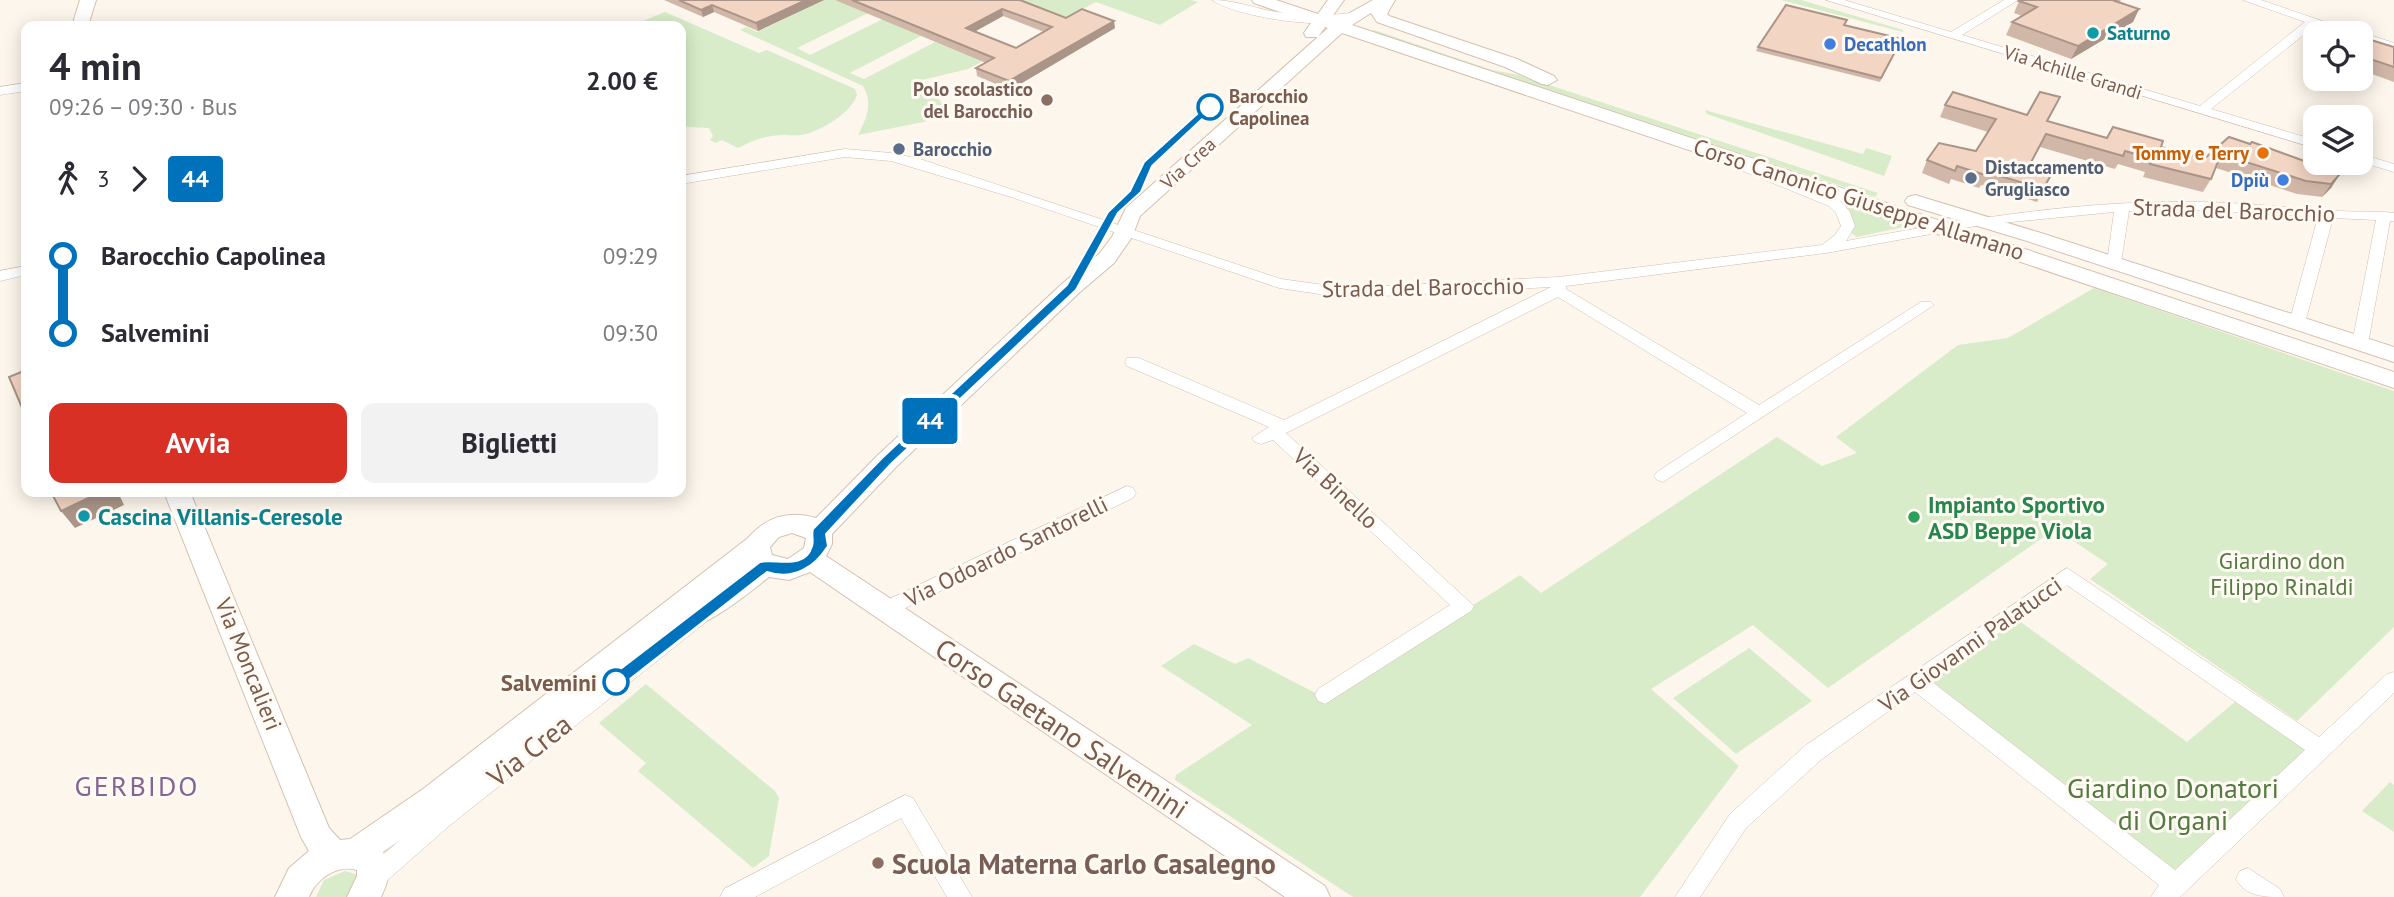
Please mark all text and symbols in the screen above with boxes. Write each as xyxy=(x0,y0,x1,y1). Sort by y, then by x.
place label: Saturno xyxy=(2107,21,2171,45)
map controls xyxy=(2303,21,2373,175)
button: locate xyxy=(2303,21,2373,91)
marker: Saturno xyxy=(2085,25,2101,41)
place label: Decathlon xyxy=(1844,32,1927,56)
marker: Decathlon xyxy=(1822,36,1838,52)
street label: Via Achille Grandi xyxy=(2000,39,2145,104)
text: 4 min xyxy=(49,41,142,90)
text: 2.00 € xyxy=(586,64,658,97)
place label: Polo scolastico del Barocchio xyxy=(913,77,1033,123)
place label: Barocchio Capolinea xyxy=(1229,84,1309,130)
text: 09:26 – 09:30 · Bus xyxy=(49,92,237,121)
marker: Polo scolastico del Barocchio xyxy=(1039,92,1055,108)
marker: Barocchio Capolinea xyxy=(1197,94,1223,120)
button: layers xyxy=(2303,105,2373,175)
street label: Via Crea xyxy=(1155,132,1221,195)
street label: Corso Canonico Giuseppe Allamano xyxy=(1690,132,2028,266)
place label: Barocchio xyxy=(913,137,992,161)
marker: Barocchio xyxy=(891,141,907,157)
place label: Tommy e Terry xyxy=(2132,141,2250,165)
marker: Tommy e Terry xyxy=(2255,145,2271,161)
place label: Distaccamento Grugliasco xyxy=(1985,155,2104,201)
icon: walk xyxy=(49,160,87,198)
icon: forward xyxy=(120,160,158,198)
text: 44 xyxy=(182,163,209,194)
text: 3 xyxy=(97,164,110,193)
place label: Dpiù xyxy=(2231,168,2269,192)
marker: Distaccamento Grugliasco xyxy=(1963,170,1979,186)
marker: Dpiù xyxy=(2275,172,2291,188)
street label: Strada del Barocchio xyxy=(2132,192,2336,228)
text: Barocchio Capolinea xyxy=(101,239,326,272)
text: 09:29 xyxy=(603,241,658,270)
street label: Strada del Barocchio xyxy=(1322,271,1524,303)
text: Salvemini xyxy=(101,316,210,349)
text: 09:30 xyxy=(603,318,658,347)
line badge: 44 xyxy=(898,398,962,444)
button: Avvia xyxy=(49,403,347,483)
button: Biglietti xyxy=(361,403,658,483)
text: 44 xyxy=(916,405,944,436)
street label: Via Binello xyxy=(1286,440,1385,535)
street label: Via Odoardo Santorelli xyxy=(899,489,1112,613)
place label: Impianto Sportivo ASD Beppe Viola xyxy=(1928,490,2105,545)
place label: Cascina Villanis-Ceresole xyxy=(98,502,343,531)
marker: Cascina Villanis-Ceresole xyxy=(76,508,92,524)
marker: Impianto Sportivo ASD Beppe Viola xyxy=(1906,509,1922,525)
park label: Giardino don Filippo Rinaldi xyxy=(2210,546,2354,601)
street label: Via Giovanni Palatucci xyxy=(1872,570,2067,719)
street label: Via Moncalieri xyxy=(209,593,289,734)
street label: Corso Gaetano Salvemini xyxy=(928,629,1196,827)
place label: Salvemini xyxy=(501,668,597,697)
marker: Salvemini xyxy=(603,669,629,695)
street label: Via Crea xyxy=(478,705,579,795)
district label: GERBIDO xyxy=(75,767,199,804)
park label: Giardino Donatori di Organi xyxy=(2067,769,2279,838)
place label: Scuola Materna Carlo Casalegno xyxy=(892,845,1276,882)
marker: Scuola Materna Carlo Casalegno xyxy=(870,855,886,871)

